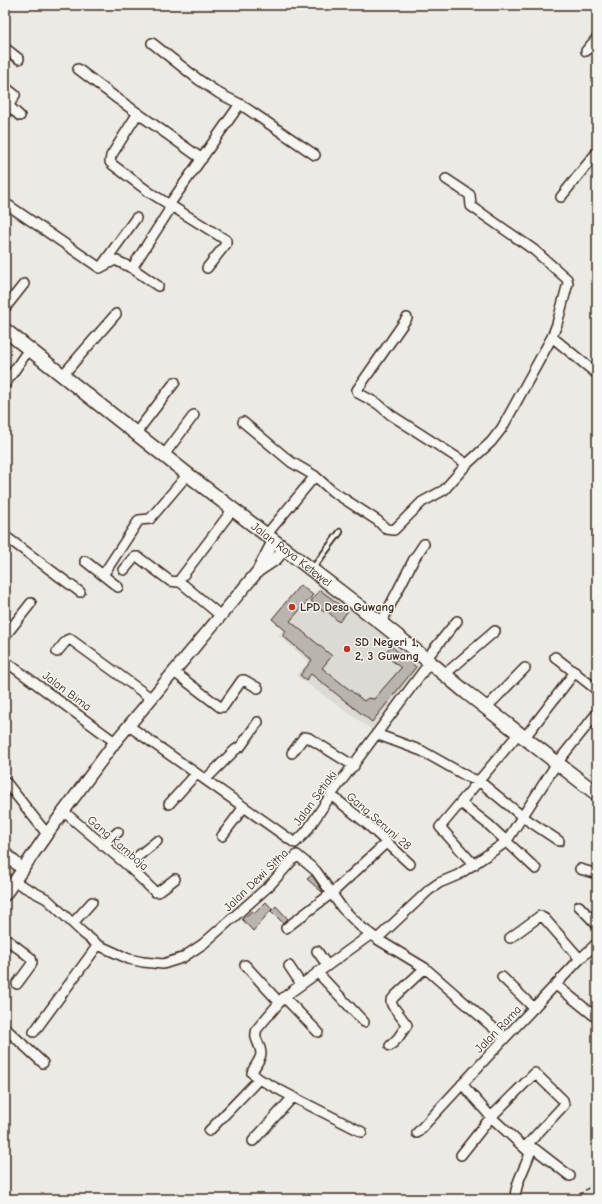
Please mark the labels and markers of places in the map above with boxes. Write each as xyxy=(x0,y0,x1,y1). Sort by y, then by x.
place label: LPD Desa Guwang xyxy=(300,600,395,614)
marker: LPD Desa Guwang xyxy=(287,602,297,612)
place label: SD Negeri 1, 2, 3 Guwang xyxy=(355,635,419,663)
marker: SD Negeri 1, 2, 3 Guwang xyxy=(342,644,352,654)

